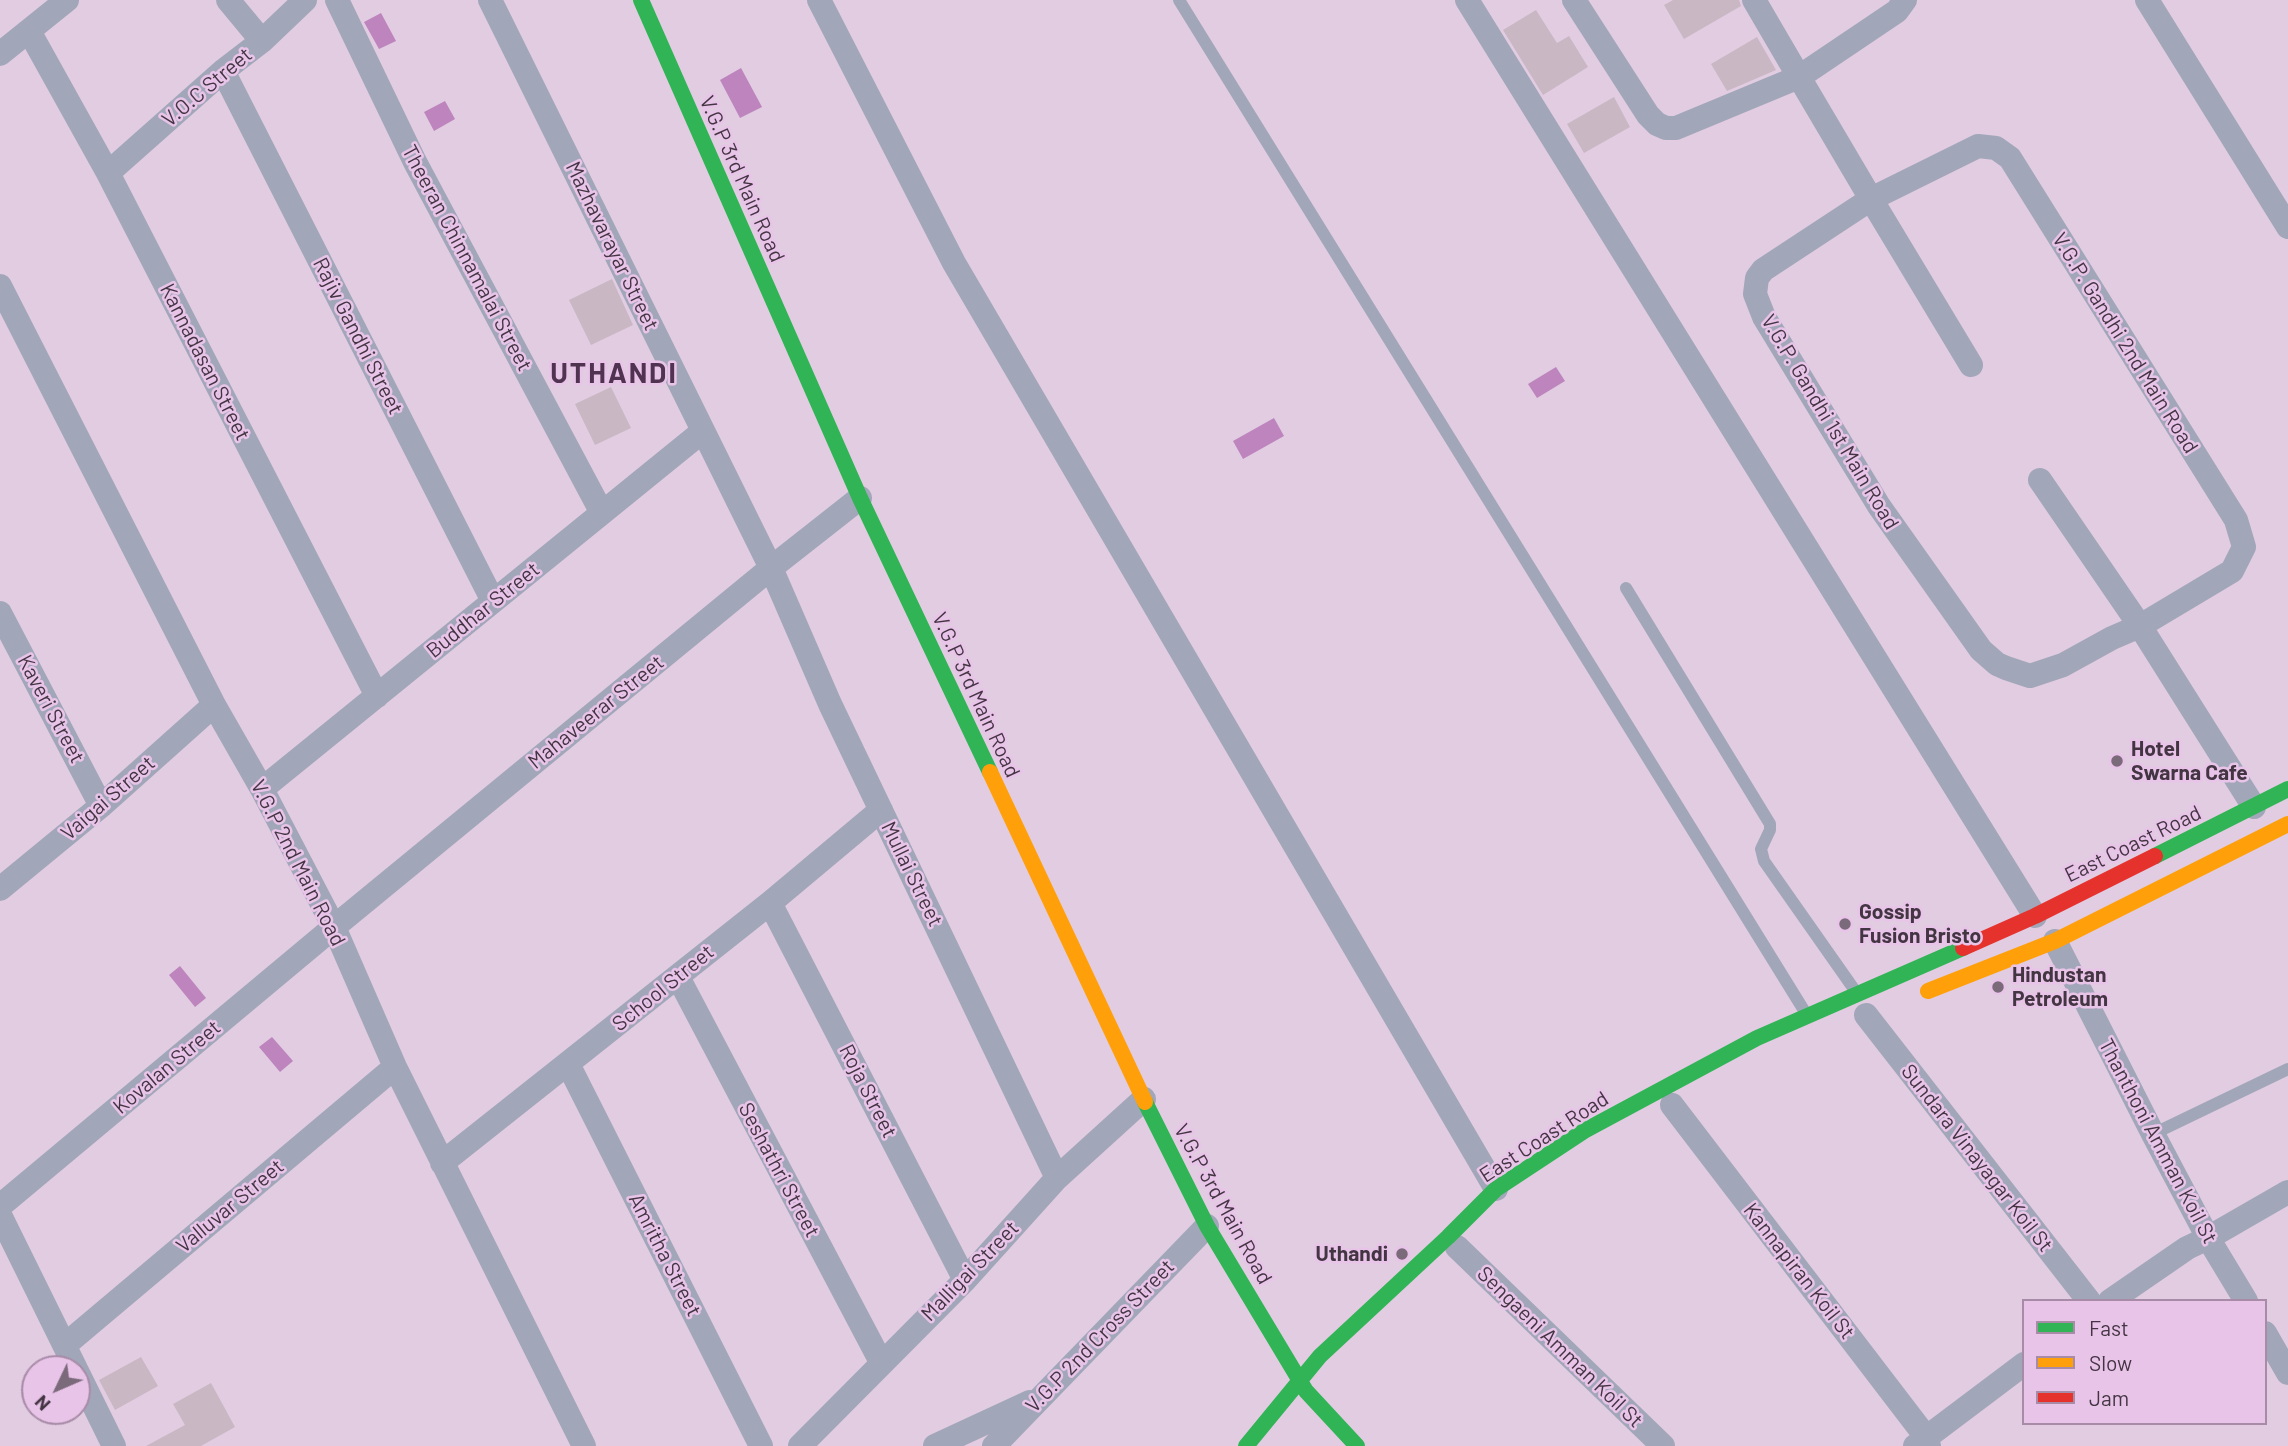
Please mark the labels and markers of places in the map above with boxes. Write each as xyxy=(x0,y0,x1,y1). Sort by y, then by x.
place label: Hotel Swarna Cafe xyxy=(2131,736,2248,786)
marker: Hotel Swarna Cafe xyxy=(2109,753,2125,769)
place label: Gossip Fusion Bristo xyxy=(1859,899,1981,949)
marker: Gossip Fusion Bristo xyxy=(1837,916,1853,932)
place label: Hindustan Petroleum xyxy=(2012,962,2108,1012)
marker: Hindustan Petroleum xyxy=(1990,979,2006,995)
place label: Uthandi xyxy=(1316,1241,1388,1267)
marker: Uthandi xyxy=(1394,1246,1410,1262)

